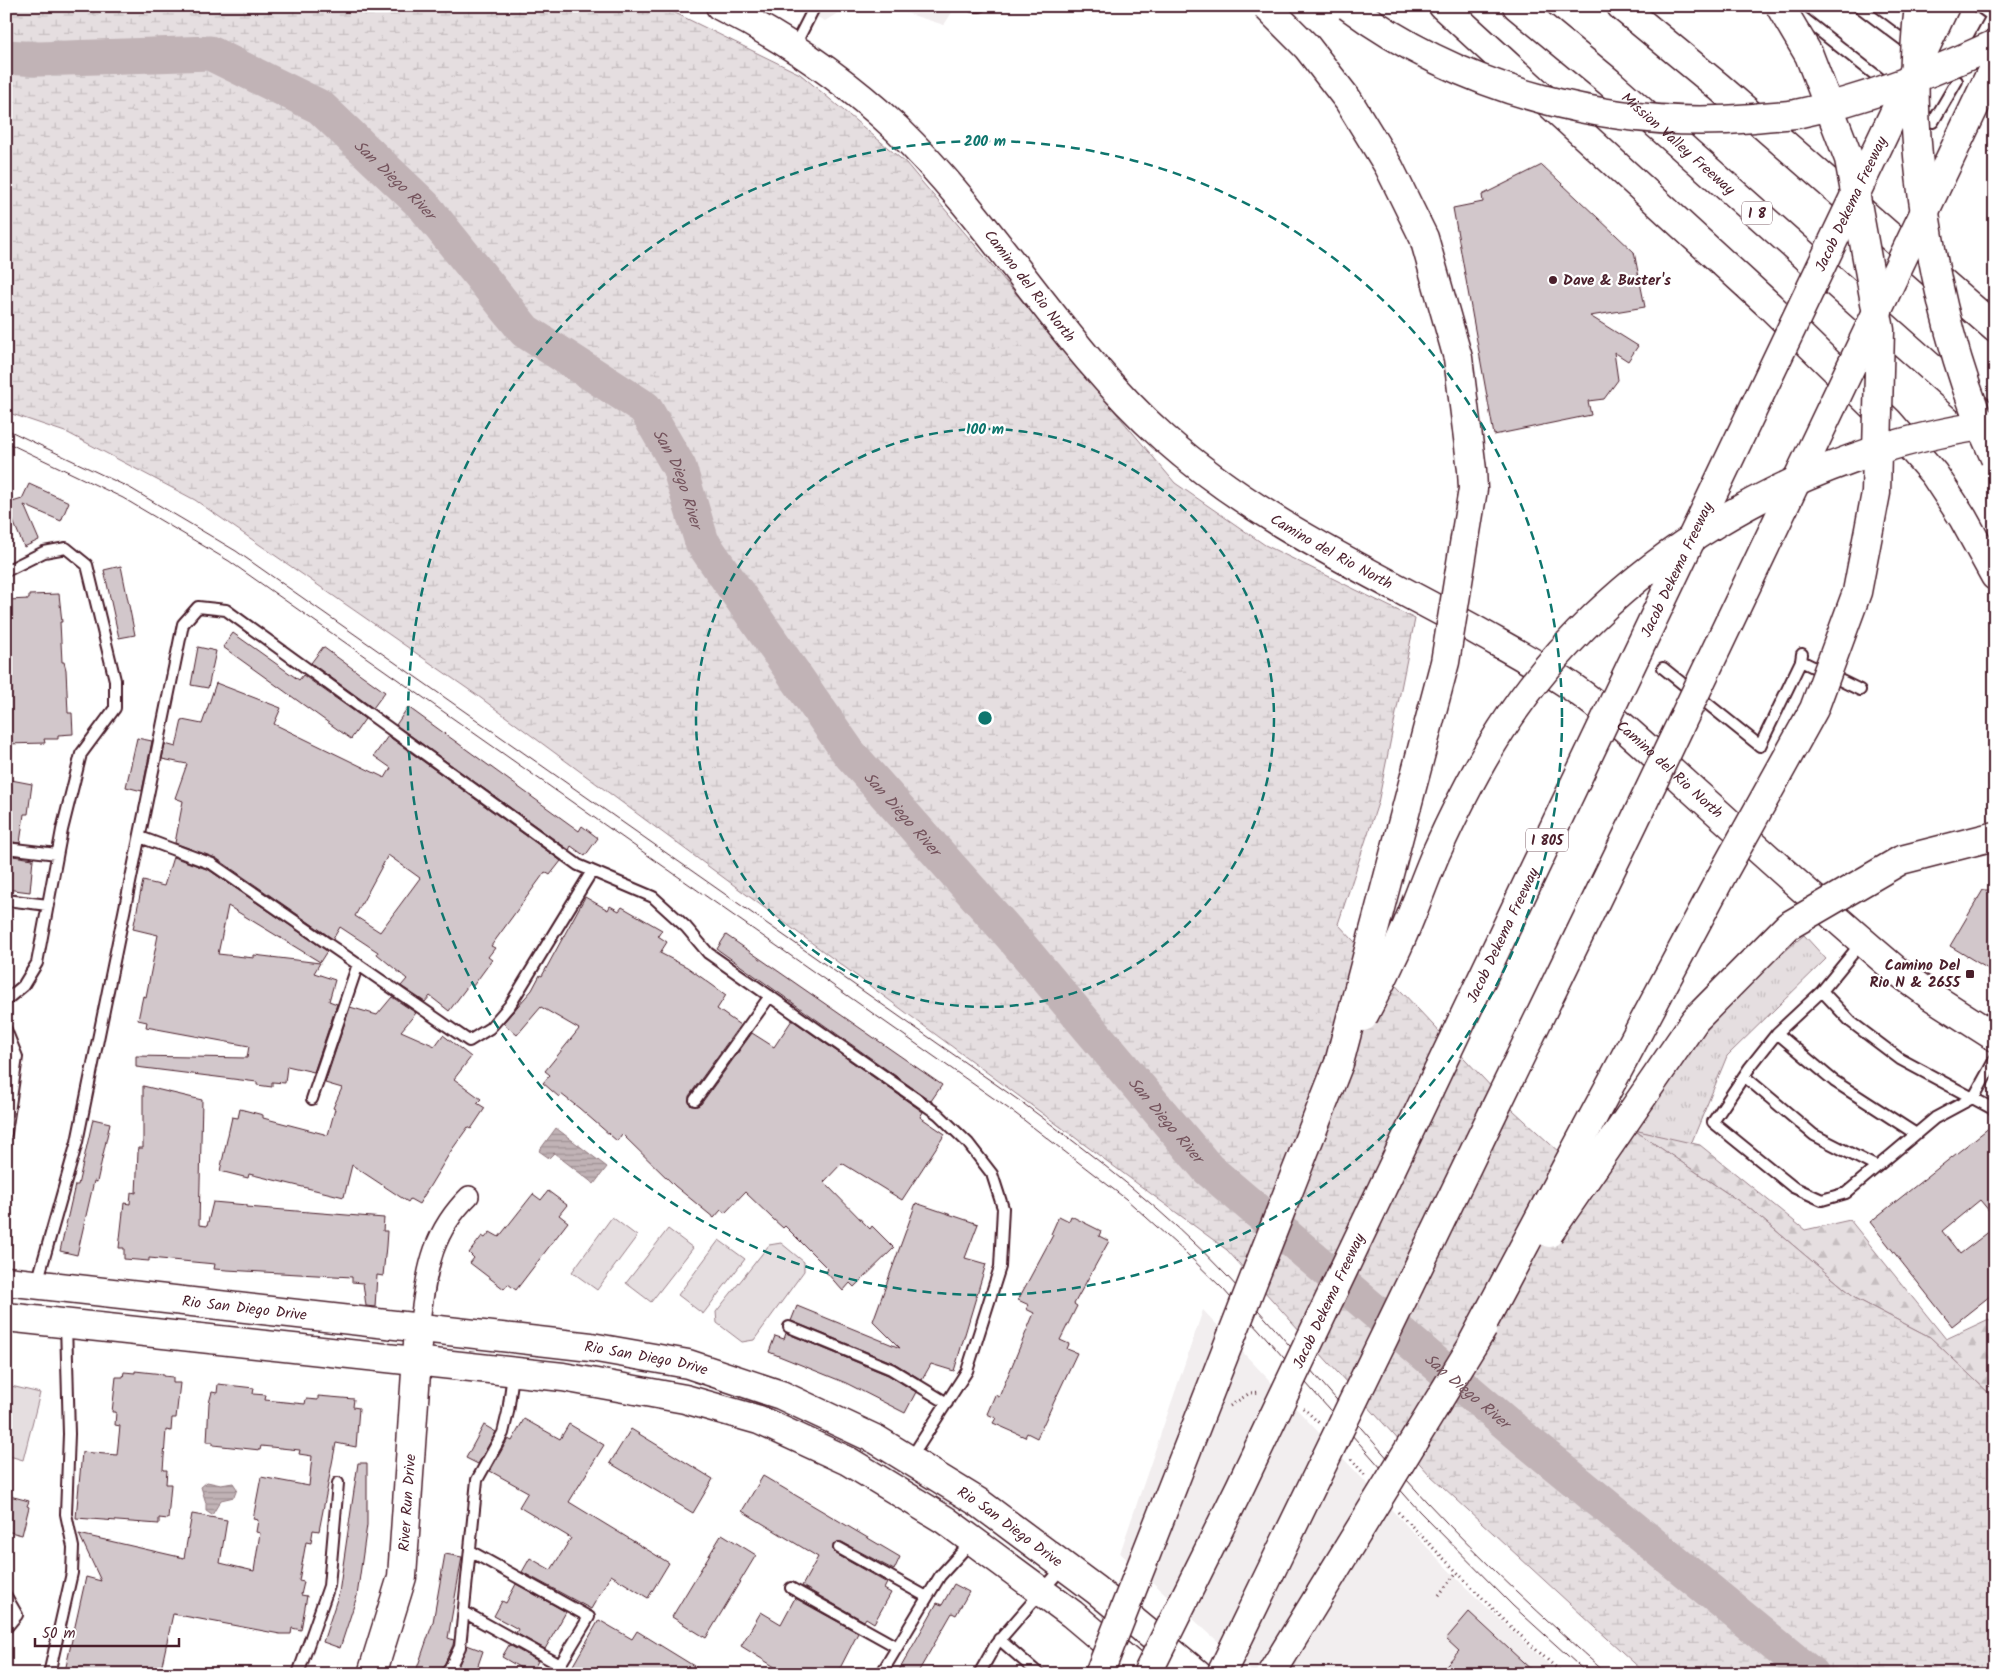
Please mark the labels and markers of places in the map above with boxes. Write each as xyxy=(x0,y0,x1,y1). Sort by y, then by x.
place label: Dave & Buster's xyxy=(1563,269,1671,293)
marker: Dave & Buster's xyxy=(1547,274,1559,286)
centre of rings xyxy=(976,709,994,727)
place label: Camino Del Rio N & 2655 xyxy=(1870,954,1961,995)
marker: Camino Del Rio N & 2655 xyxy=(1964,968,1976,980)

